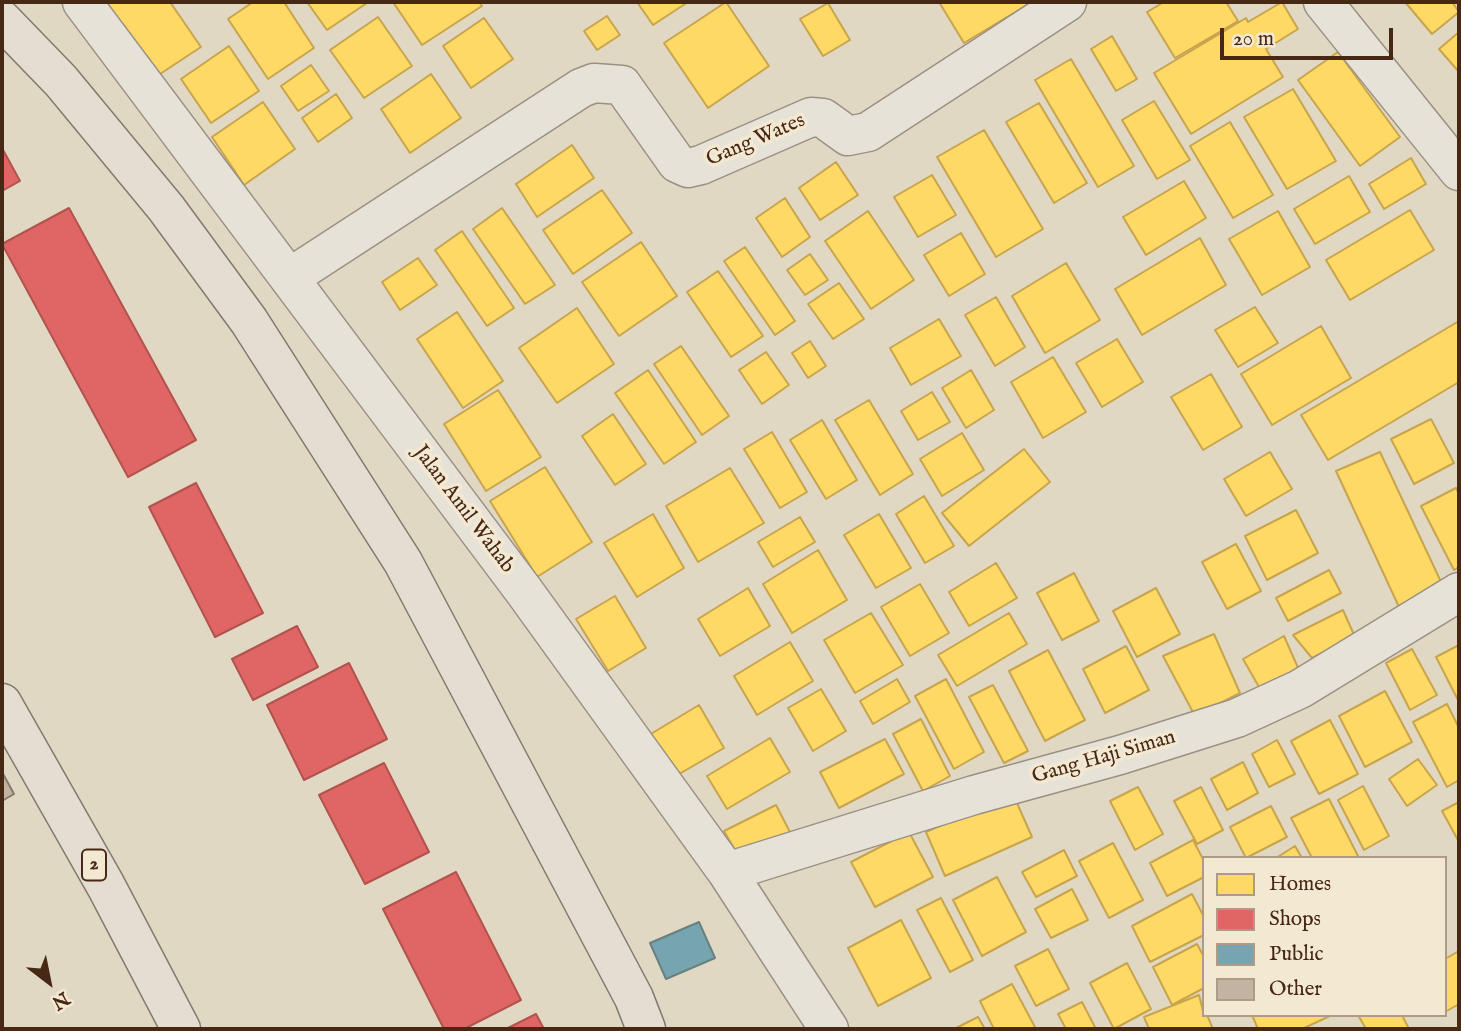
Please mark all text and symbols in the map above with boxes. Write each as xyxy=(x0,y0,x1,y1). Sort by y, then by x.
scale bar xyxy=(1223,14,1396,58)
text: 20 m xyxy=(1233,26,1274,53)
street label: Gang Wates xyxy=(703,109,809,173)
street label: Jalan Amil Wahab xyxy=(407,441,519,579)
street label: Gang Haji Siman xyxy=(1029,725,1179,791)
road number: 2 xyxy=(82,850,106,880)
legend xyxy=(1202,856,1447,1017)
text: Homes xyxy=(1269,871,1331,898)
text: Shops xyxy=(1269,906,1321,933)
text: Public xyxy=(1269,941,1323,968)
north arrow xyxy=(14,947,84,1017)
text: Other xyxy=(1269,976,1322,1003)
text: N xyxy=(47,985,73,1014)

